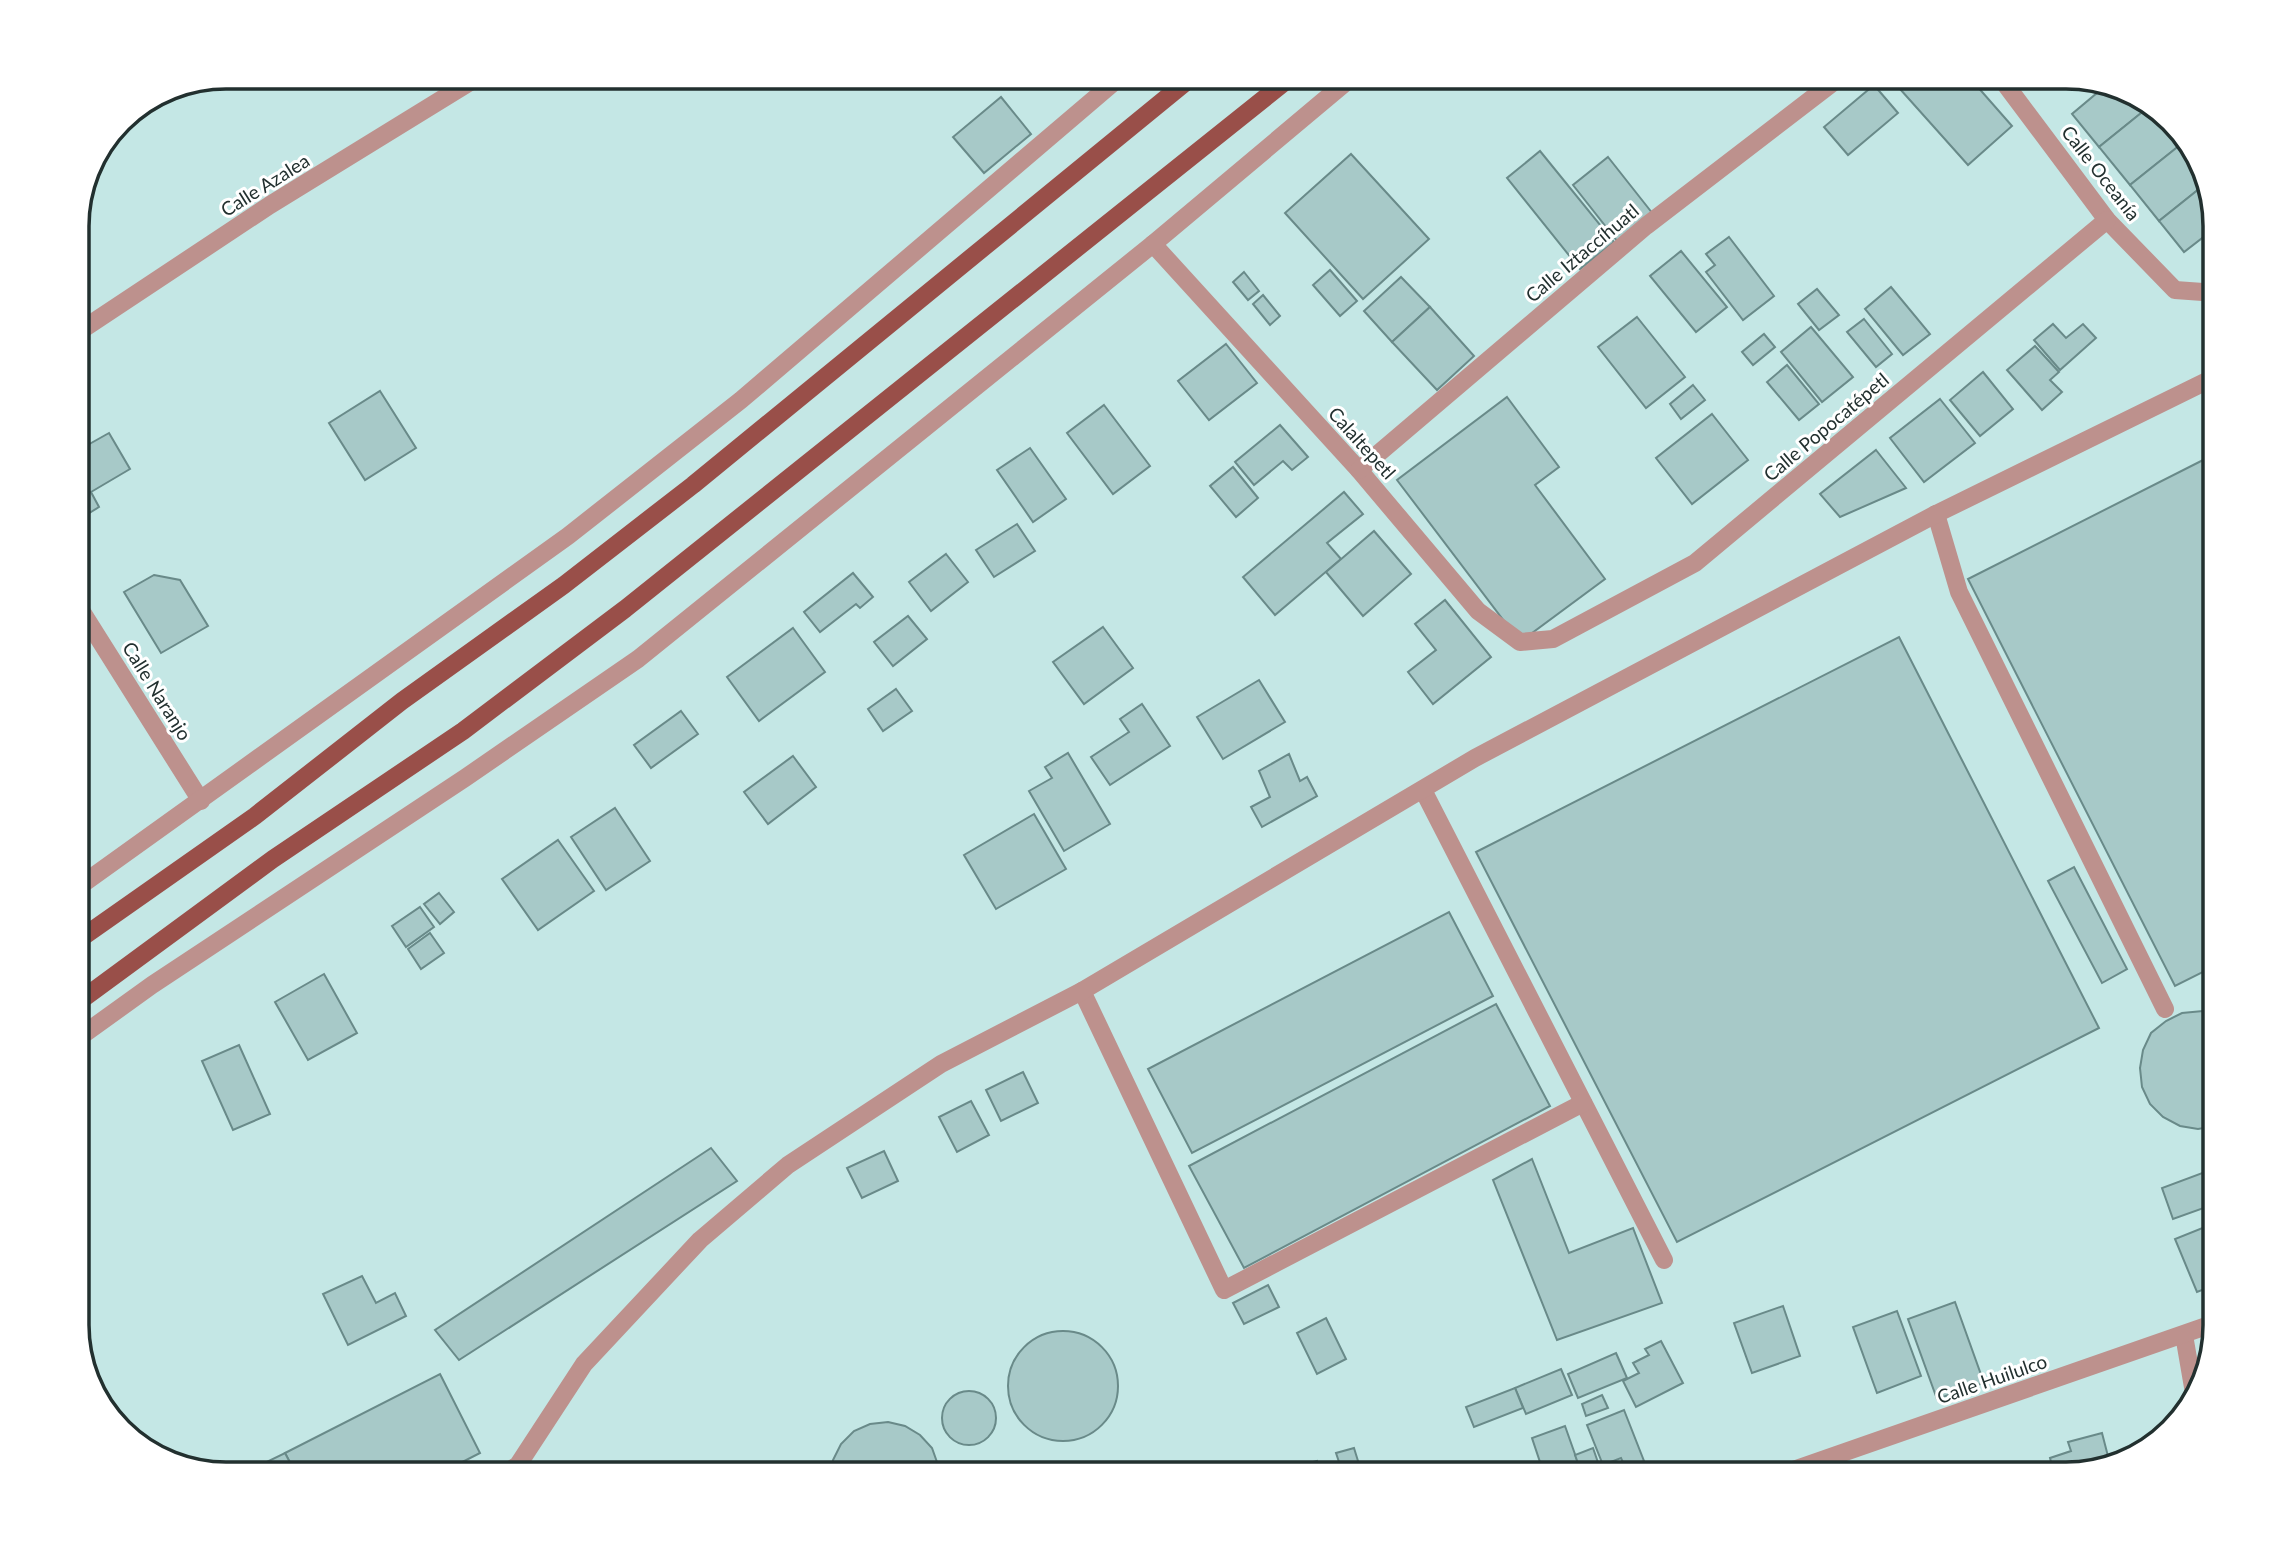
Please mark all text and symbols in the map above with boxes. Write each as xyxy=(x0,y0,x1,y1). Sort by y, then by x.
street label: Calle Oceanía xyxy=(2057,121,2146,225)
street label: Calle Azalea xyxy=(216,148,313,221)
street label: Calle Iztaccíhuatl xyxy=(1520,199,1643,307)
street label: Calle Popocatépetl xyxy=(1758,368,1893,486)
street label: Calaltepetl xyxy=(1324,402,1401,484)
street label: Calle Naranjo xyxy=(118,637,197,744)
street label: Calle Huilulco xyxy=(1934,1349,2050,1408)

